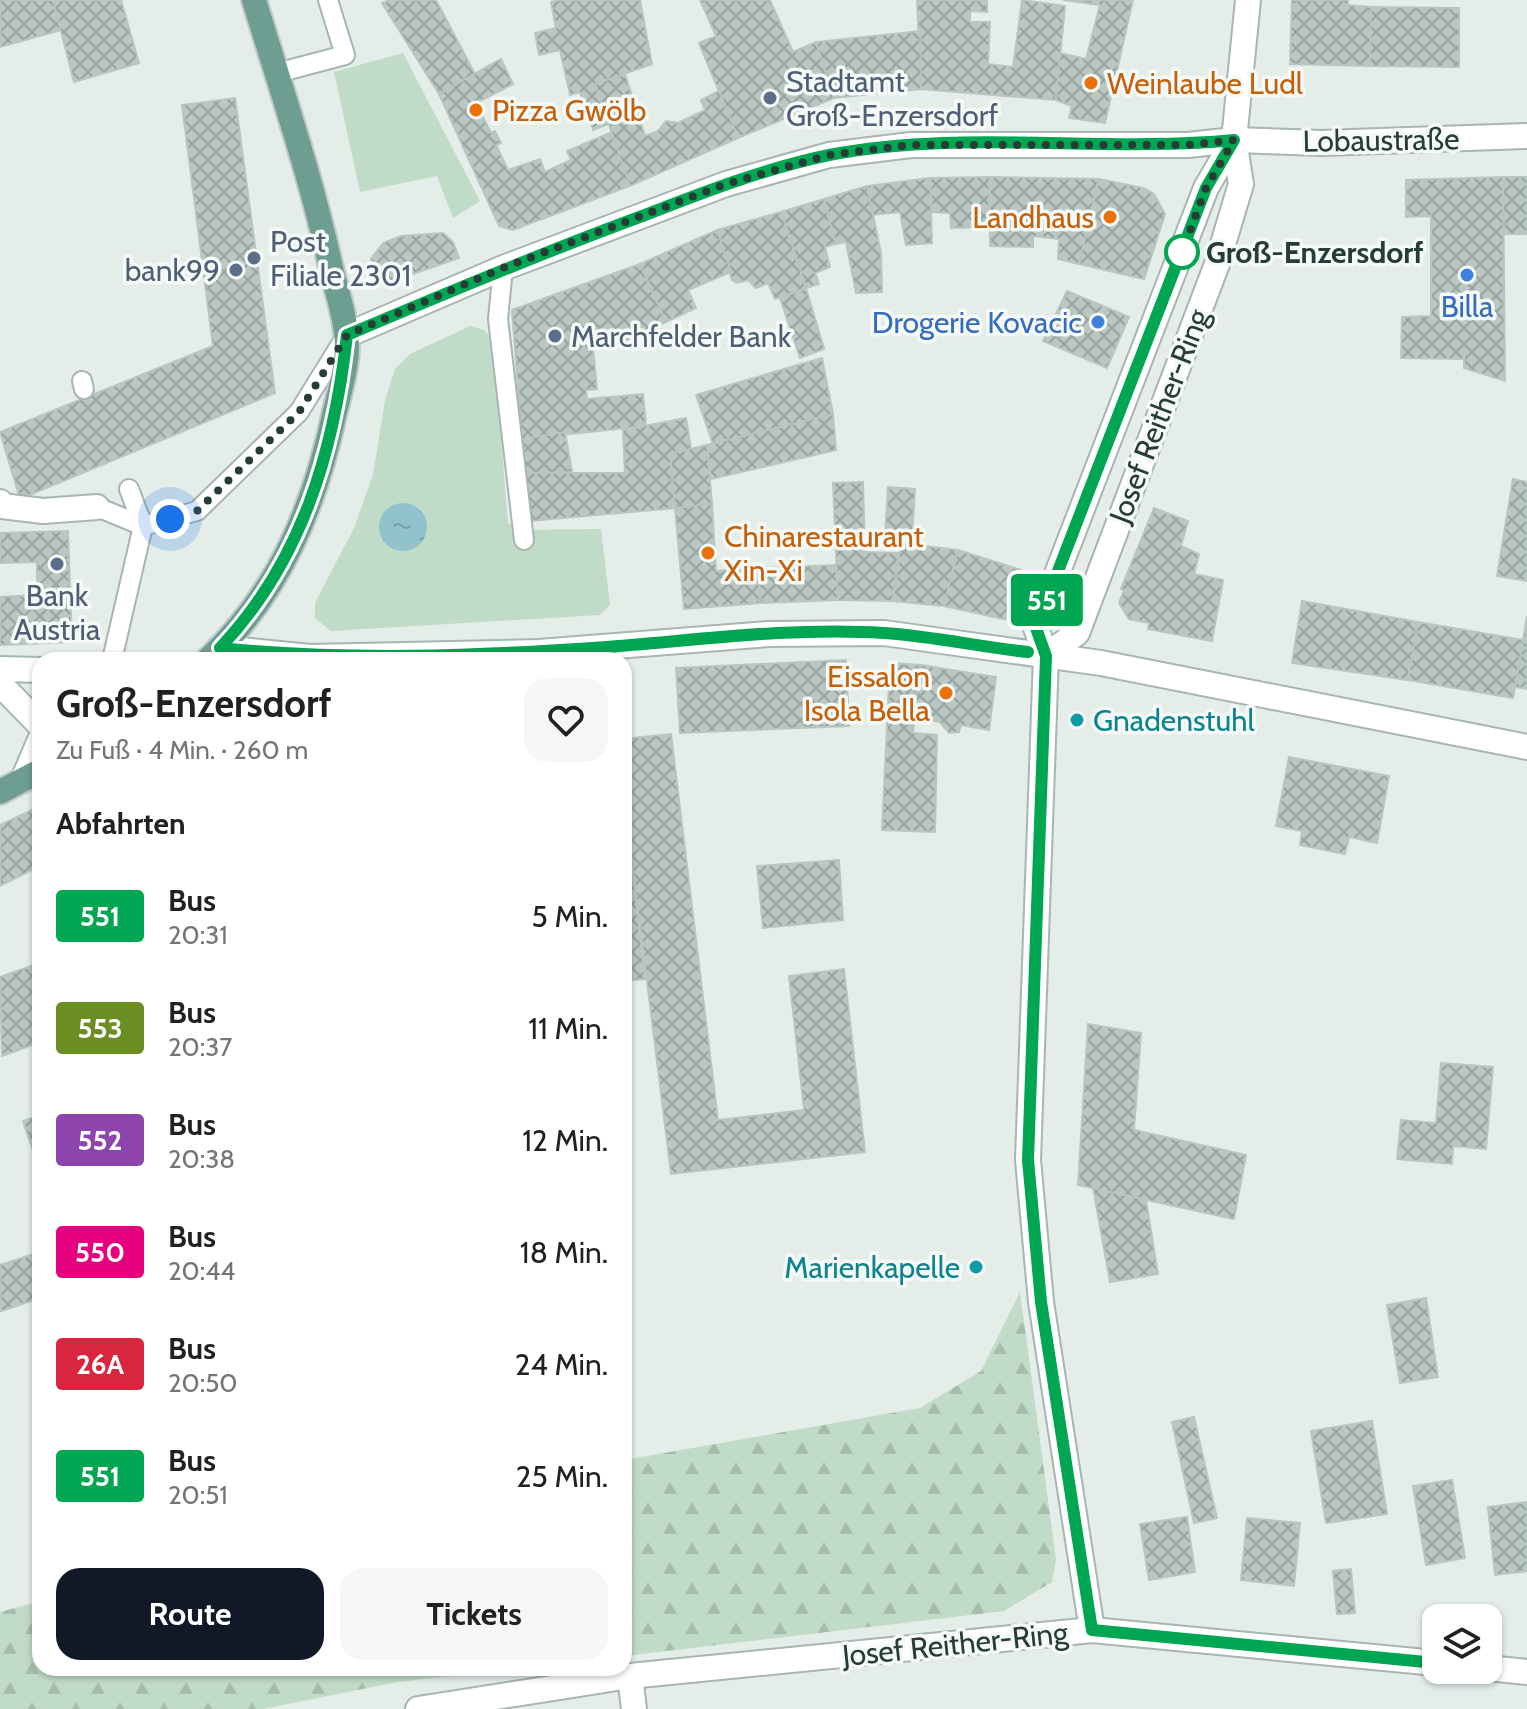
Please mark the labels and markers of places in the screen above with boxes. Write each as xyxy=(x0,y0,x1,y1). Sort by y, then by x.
place label: Stadtamt Groß-Enzersdorf xyxy=(786,63,998,134)
place label: Weinlaube Ludl xyxy=(1107,65,1303,102)
marker: Weinlaube Ludl xyxy=(1082,74,1100,92)
marker: Stadtamt Groß-Enzersdorf xyxy=(761,89,779,107)
place label: Pizza Gwölb xyxy=(492,92,646,129)
marker: Pizza Gwölb xyxy=(467,101,485,119)
place label: Landhaus xyxy=(972,199,1094,236)
marker: Landhaus xyxy=(1101,208,1119,226)
place label: Post Filiale 2301 xyxy=(270,223,411,294)
place label: Groß-Enzersdorf xyxy=(1206,234,1423,271)
marker: Groß-Enzersdorf xyxy=(1165,235,1199,269)
marker: Post Filiale 2301 xyxy=(245,249,263,267)
place label: bank99 xyxy=(125,252,220,289)
marker: bank99 xyxy=(227,261,245,279)
marker: Billa xyxy=(1458,266,1476,284)
place label: Billa xyxy=(1441,288,1494,325)
place label: Drogerie Kovacic xyxy=(872,304,1082,341)
marker: Drogerie Kovacic xyxy=(1089,313,1107,331)
place label: Marchfelder Bank xyxy=(571,318,792,355)
marker: Marchfelder Bank xyxy=(546,327,564,345)
place label: Chinarestaurant Xin-Xi xyxy=(724,518,924,589)
marker: Chinarestaurant Xin-Xi xyxy=(699,544,717,562)
marker: Bank Austria xyxy=(48,555,66,573)
place label: Bank Austria xyxy=(14,577,101,648)
place label: Eissalon Isola Bella xyxy=(804,658,931,729)
marker: Eissalon Isola Bella xyxy=(937,684,955,702)
place label: Gnadenstuhl xyxy=(1093,702,1255,739)
marker: Gnadenstuhl xyxy=(1068,711,1086,729)
place label: Marienkapelle xyxy=(784,1249,960,1286)
marker: Marienkapelle xyxy=(967,1258,985,1276)

